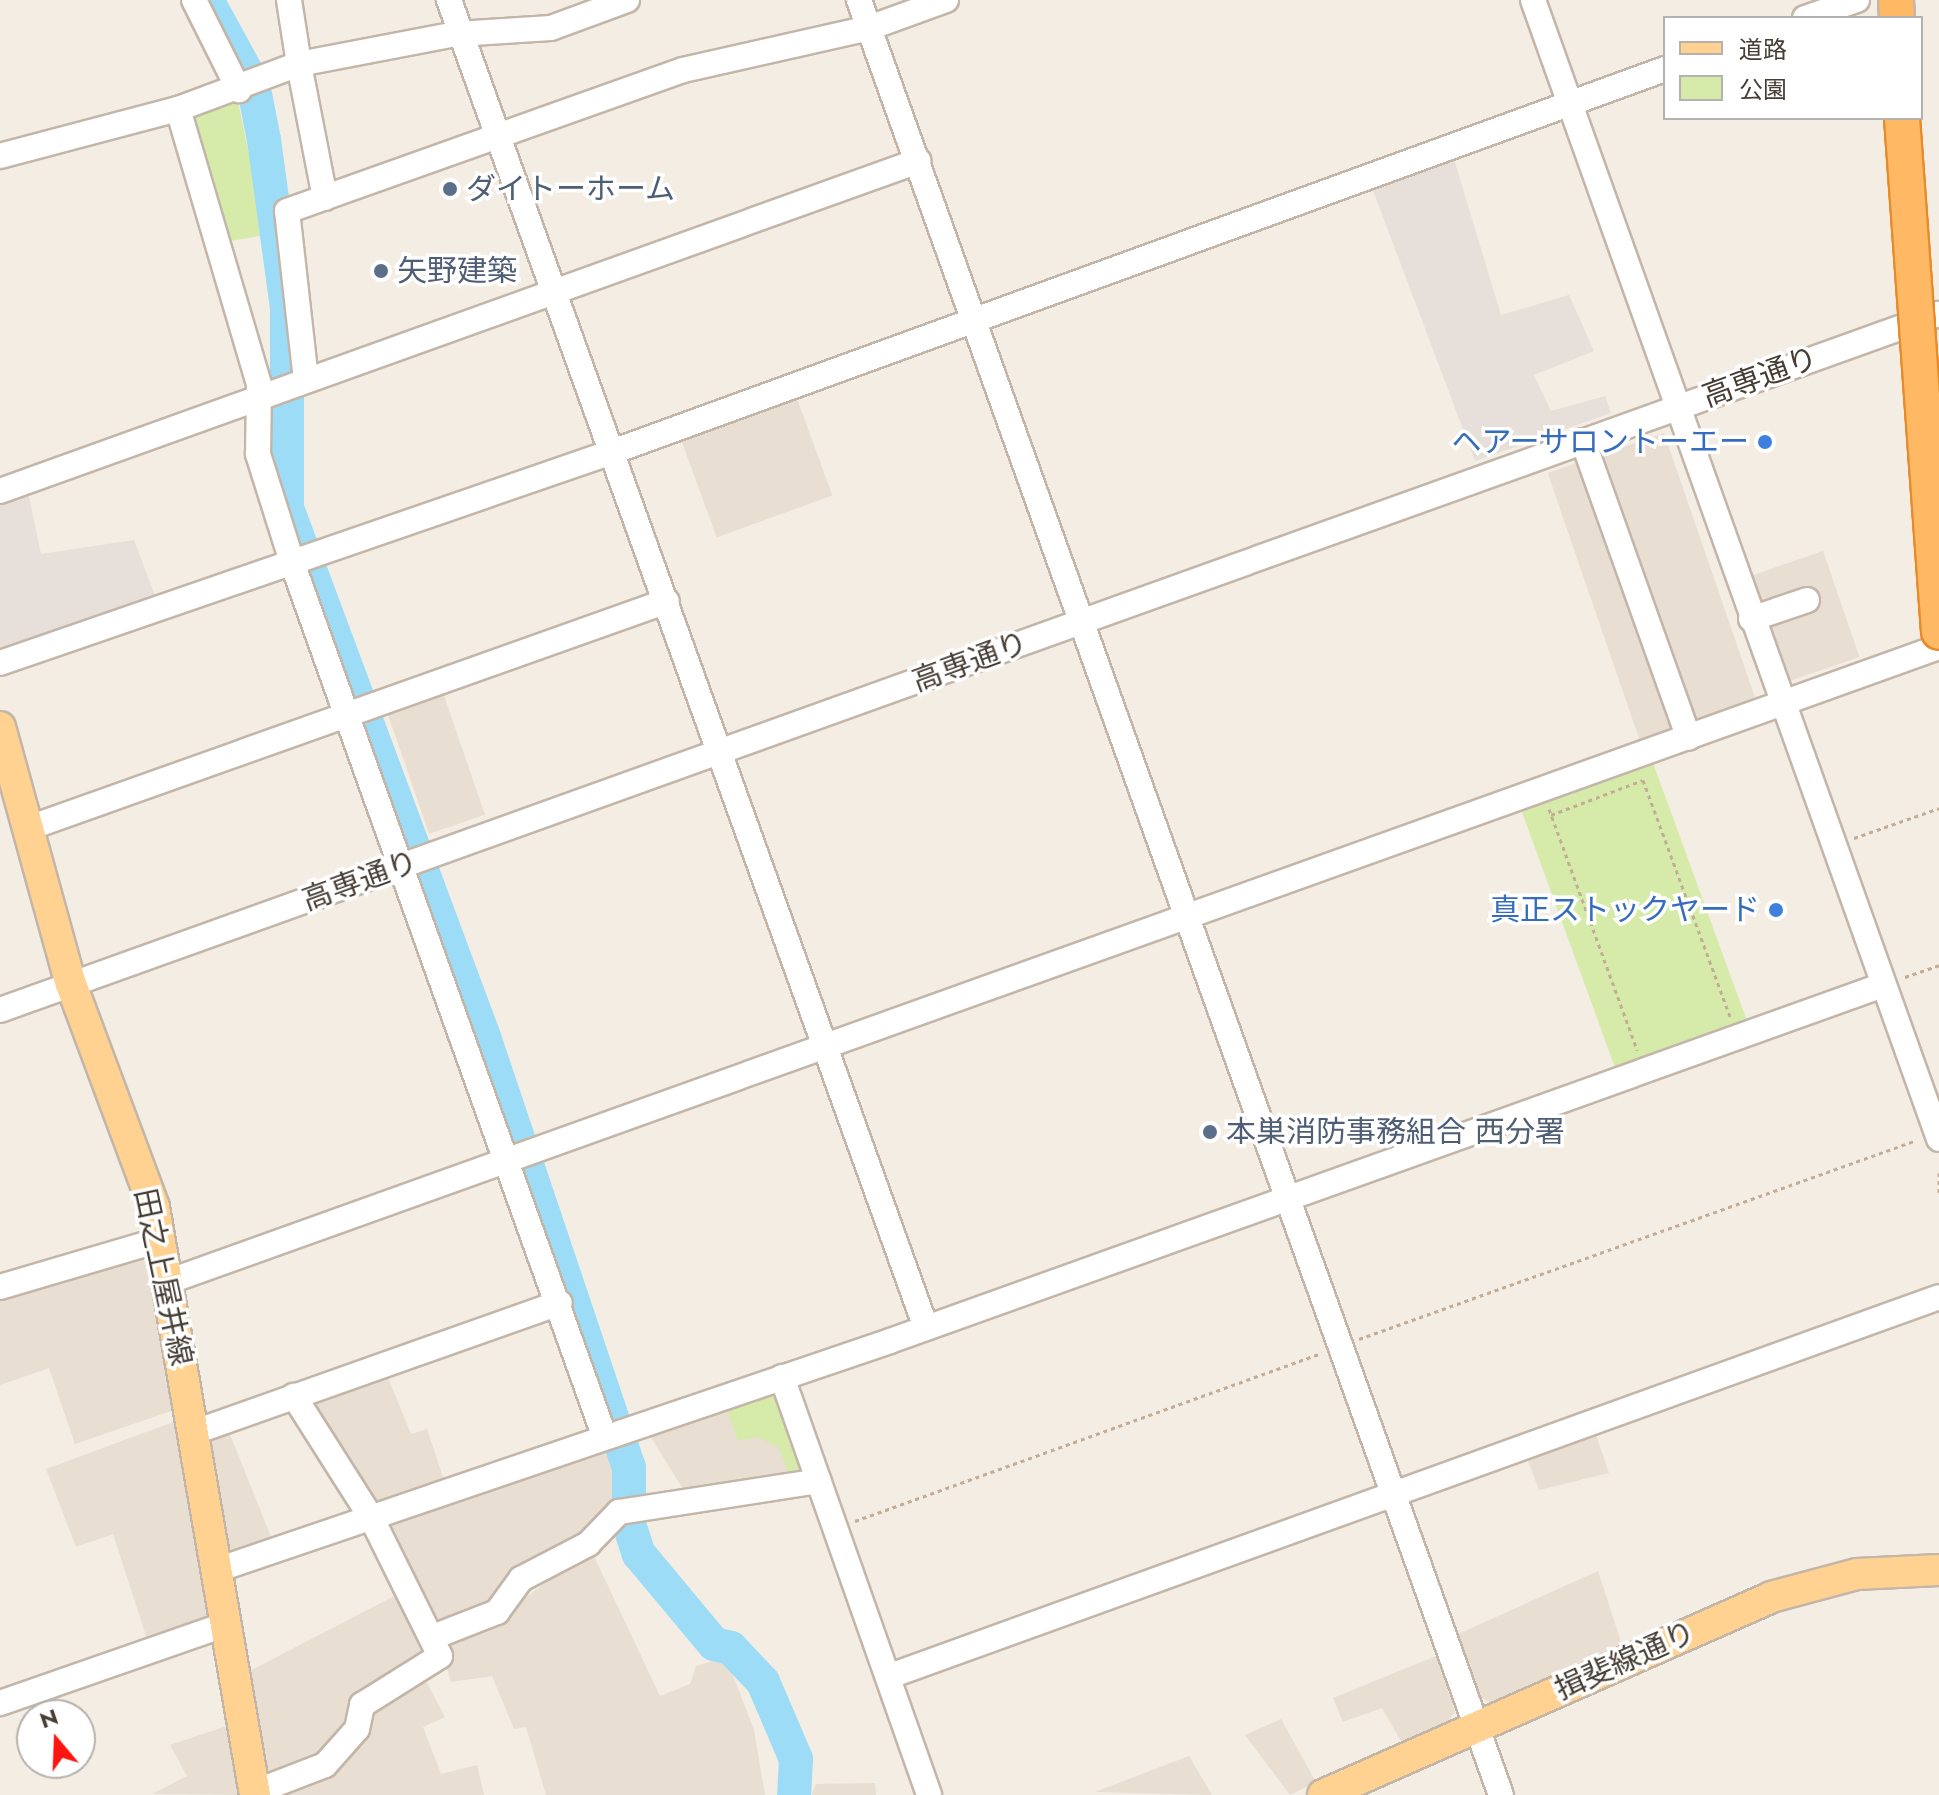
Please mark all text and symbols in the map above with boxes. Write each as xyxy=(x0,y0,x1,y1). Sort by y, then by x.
legend xyxy=(1663,16,1923,120)
text: 道路 xyxy=(1739,32,1787,67)
text: 公園 xyxy=(1739,72,1787,107)
place label: ダイトーホーム xyxy=(466,171,676,207)
marker: ダイトーホーム xyxy=(441,180,459,198)
place label: 矢野建築 xyxy=(397,253,517,289)
marker: 矢野建築 xyxy=(372,262,390,280)
street label: 高専通り xyxy=(1697,340,1823,414)
place label: ヘアーサロントーエー xyxy=(1451,424,1749,460)
marker: ヘアーサロントーエー xyxy=(1756,433,1774,451)
street label: 高専通り xyxy=(907,625,1033,699)
street label: 高専通り xyxy=(297,844,423,918)
place label: 真正ストックヤード xyxy=(1490,892,1760,928)
marker: 真正ストックヤード xyxy=(1767,901,1785,919)
place label: 本巣消防事務組合 西分署 xyxy=(1226,1114,1565,1150)
marker: 本巣消防事務組合 西分署 xyxy=(1201,1123,1219,1141)
street label: 田之上屋井線 xyxy=(127,1185,199,1369)
street label: 揖斐線通り xyxy=(1549,1614,1701,1708)
north arrow xyxy=(16,1699,96,1779)
text: N xyxy=(35,1700,62,1736)

